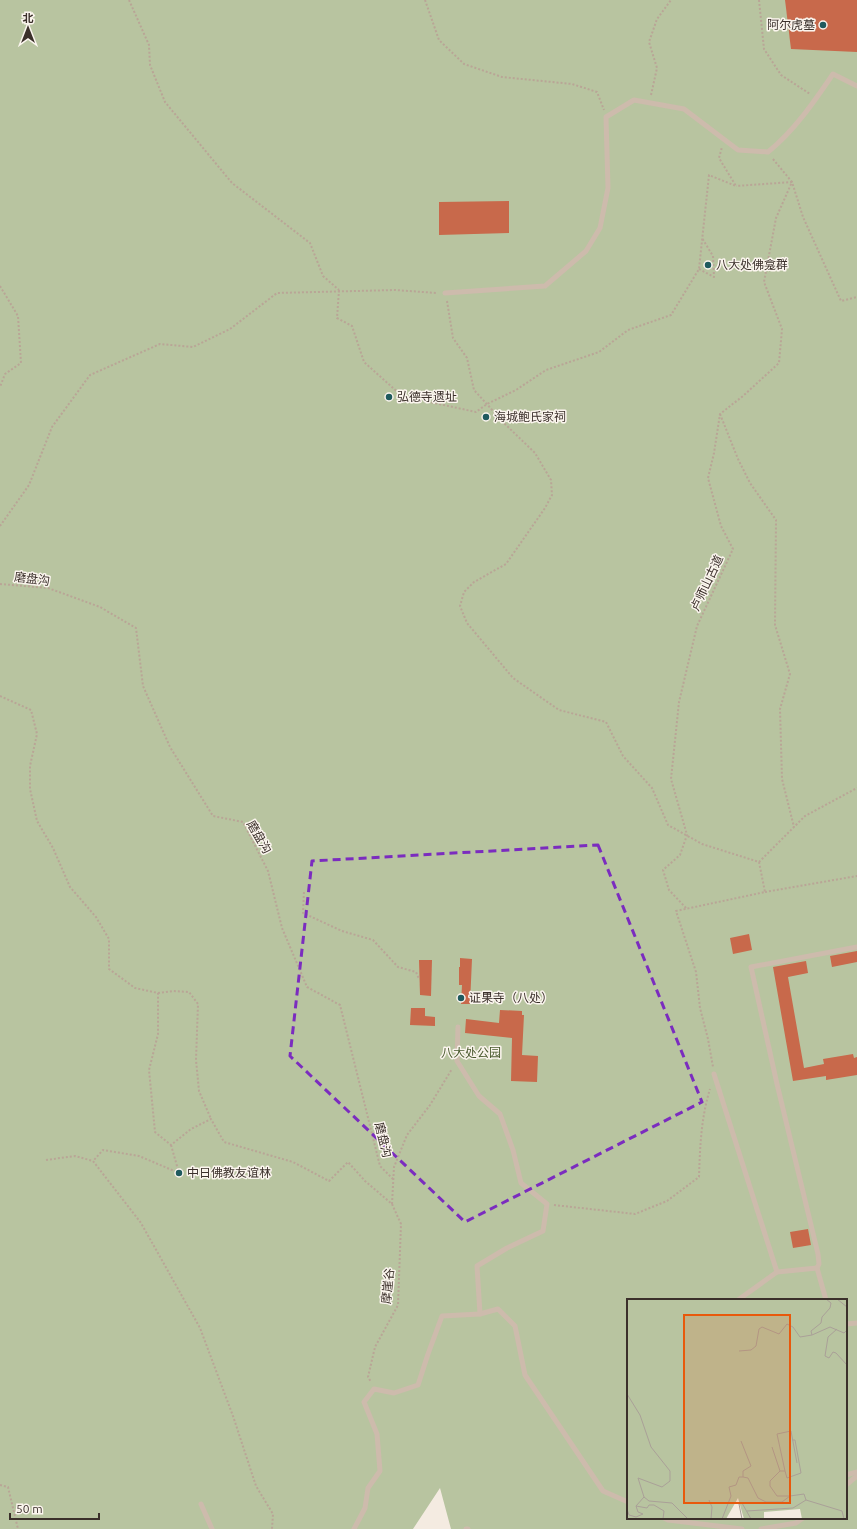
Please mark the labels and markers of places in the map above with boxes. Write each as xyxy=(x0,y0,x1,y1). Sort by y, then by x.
place label: 阿尔虎墓 xyxy=(767,18,815,31)
marker: 阿尔虎墓 xyxy=(818,20,828,30)
place label: 八大处佛龛群 xyxy=(716,258,788,271)
marker: 八大处佛龛群 xyxy=(703,260,713,270)
place label: 弘德寺遗址 xyxy=(397,390,457,403)
marker: 弘德寺遗址 xyxy=(384,392,394,402)
place label: 海城鲍氏家祠 xyxy=(494,410,566,423)
marker: 海城鲍氏家祠 xyxy=(481,412,491,422)
place label: 证果寺（八处） xyxy=(469,991,553,1004)
marker: 证果寺（八处） xyxy=(456,993,466,1003)
place label: 中日佛教友谊林 xyxy=(187,1166,271,1179)
marker: 中日佛教友谊林 xyxy=(174,1168,184,1178)

